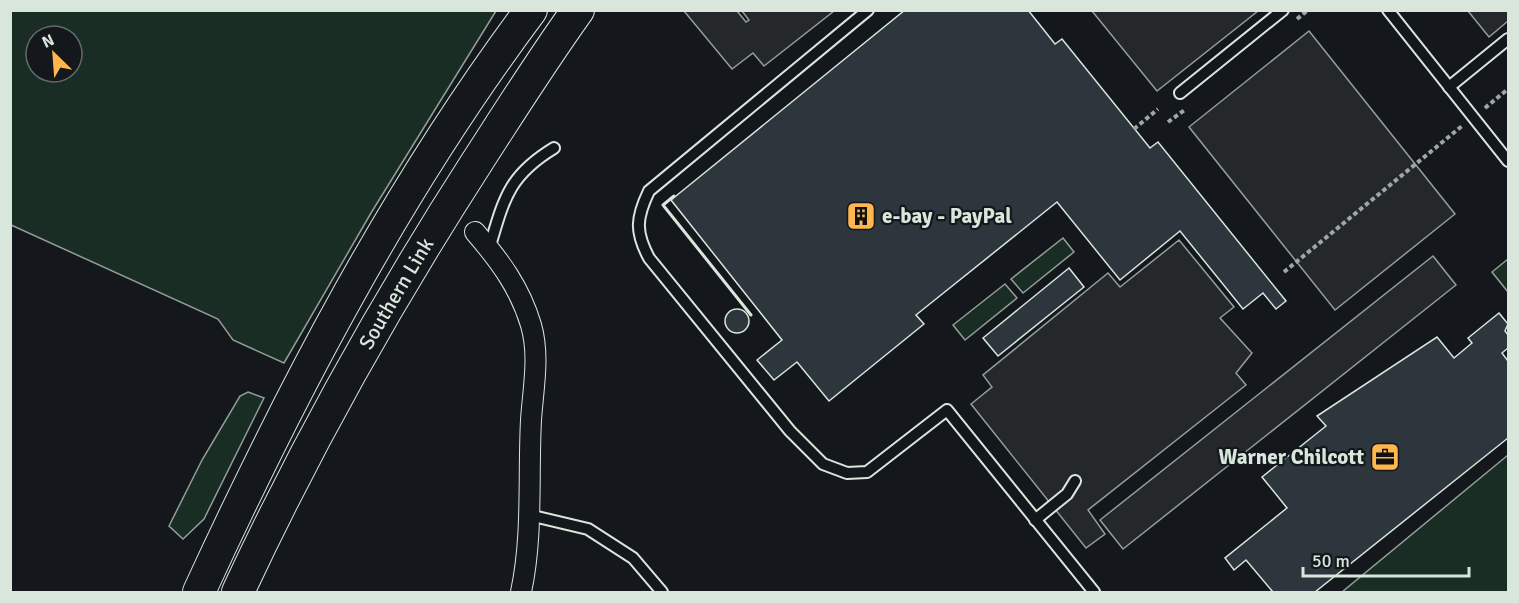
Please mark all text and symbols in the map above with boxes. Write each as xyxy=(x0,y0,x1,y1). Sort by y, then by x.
north arrow xyxy=(24,24,84,84)
text: N xyxy=(39,30,57,53)
building icon: e-bay - PayPal xyxy=(845,200,877,232)
place label: e-bay - PayPal xyxy=(882,203,1012,229)
street label: Southern Link xyxy=(353,232,440,354)
office icon: Warner Chilcott xyxy=(1369,441,1401,473)
place label: Warner Chilcott xyxy=(1218,444,1364,470)
scale bar xyxy=(1303,540,1470,578)
text: 50 m xyxy=(1312,550,1350,572)

